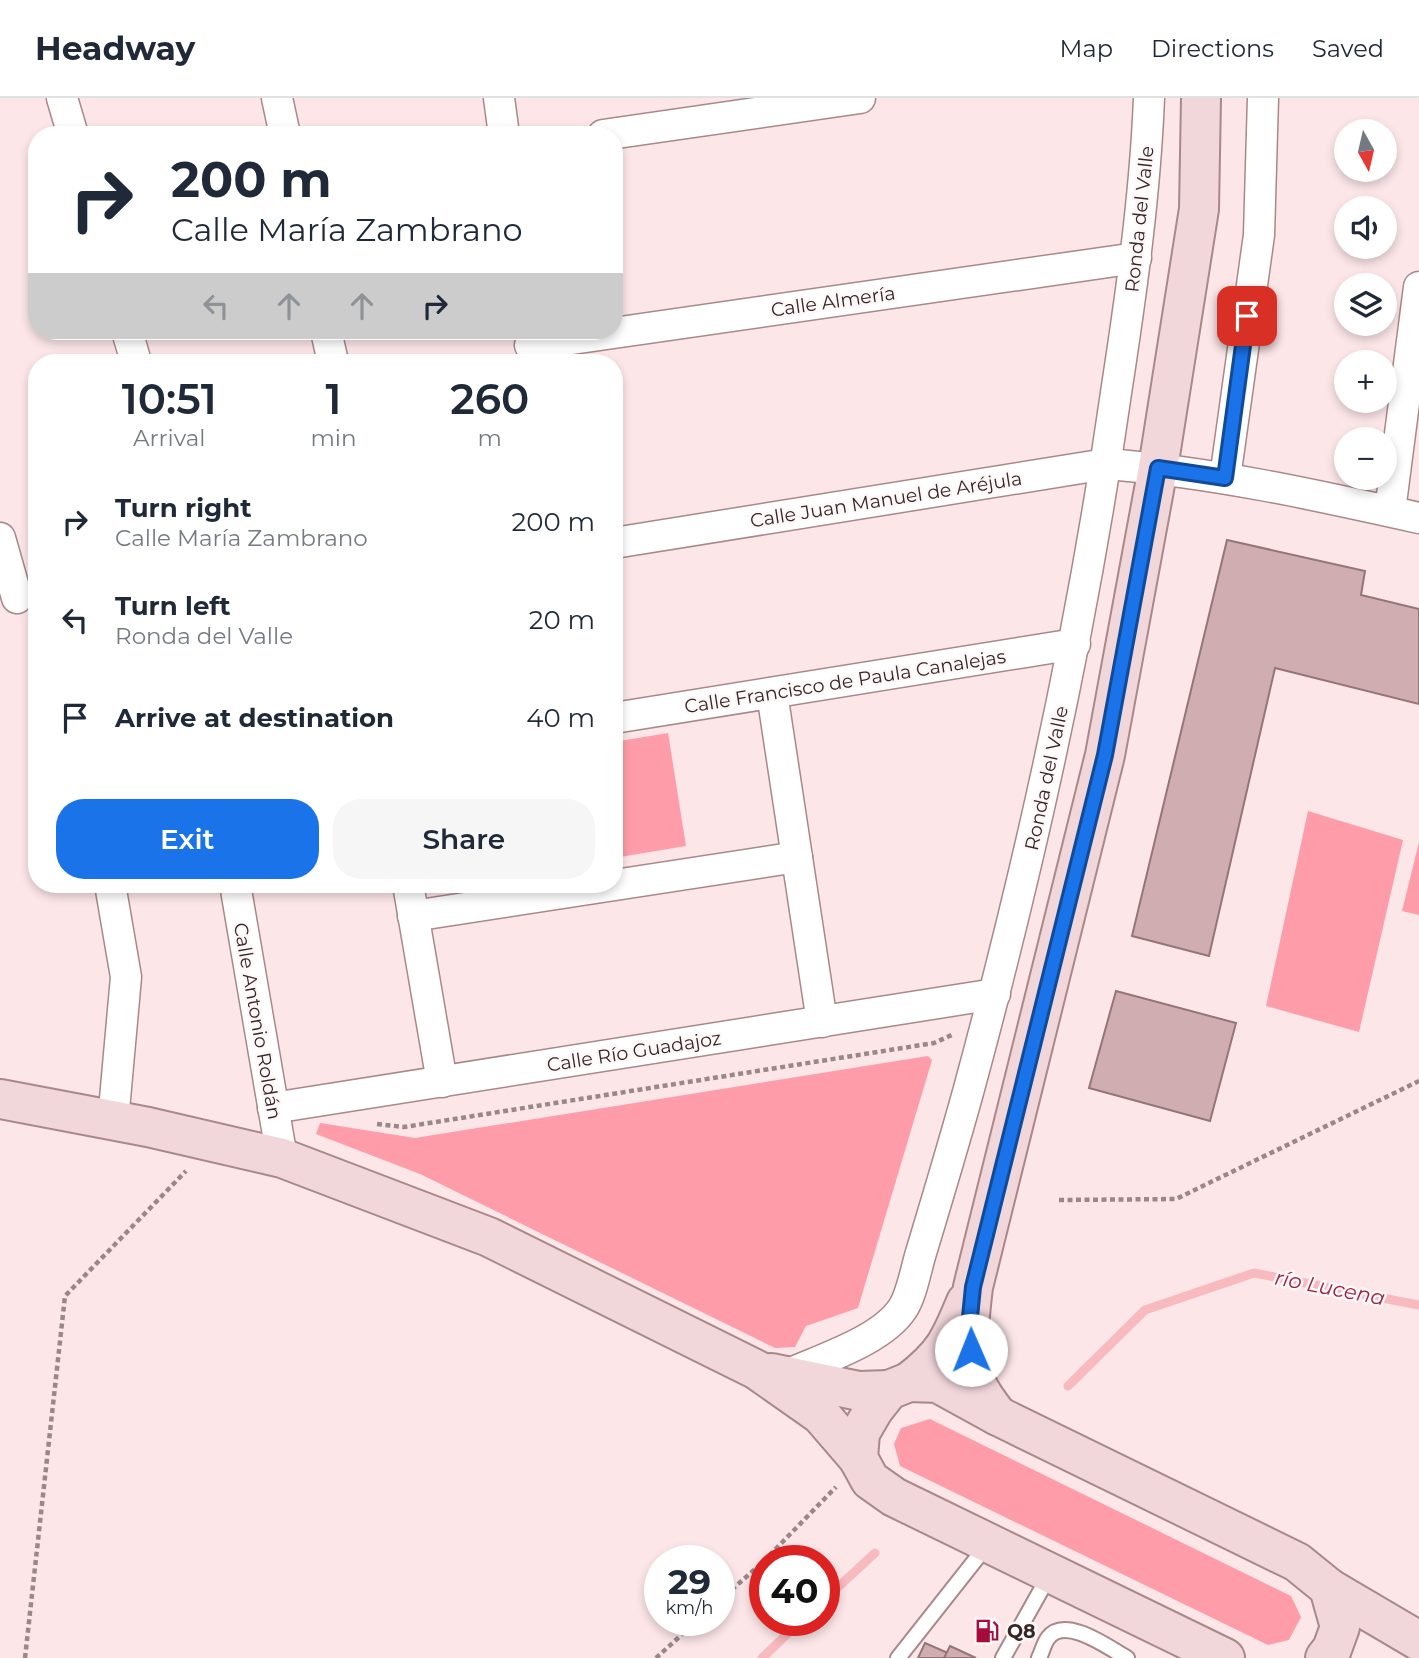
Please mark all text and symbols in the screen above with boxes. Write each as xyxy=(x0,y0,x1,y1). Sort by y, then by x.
text: Headway xyxy=(35,28,195,68)
text: Map xyxy=(1060,34,1113,63)
text: Directions xyxy=(1151,34,1274,63)
text: Saved xyxy=(1312,34,1384,63)
north arrow xyxy=(1334,119,1396,182)
map controls xyxy=(1334,119,1397,490)
street label: Ronda del Valle xyxy=(1120,145,1159,293)
text: 200 m xyxy=(171,150,332,209)
icon: right xyxy=(56,154,147,245)
button: sound xyxy=(1334,196,1397,259)
text: Calle María Zambrano xyxy=(171,210,523,249)
button: layers xyxy=(1334,273,1397,336)
street label: Calle Almería xyxy=(769,281,897,322)
pin xyxy=(1217,286,1277,346)
icon: left xyxy=(197,287,235,325)
icon: ahead xyxy=(270,287,308,325)
icon: ahead xyxy=(343,287,381,325)
icon: right xyxy=(416,287,454,325)
icon: arrive xyxy=(1228,297,1266,335)
button: + xyxy=(1334,350,1397,413)
text: 10:51 xyxy=(122,373,217,425)
text: 1 xyxy=(325,373,342,425)
text: 260 xyxy=(450,373,529,425)
text: Arrival xyxy=(133,424,205,452)
text: min xyxy=(310,424,357,452)
text: m xyxy=(478,424,502,452)
button: − xyxy=(1334,427,1397,490)
street label: Calle Juan Manuel de Aréjula xyxy=(748,467,1024,532)
text: Turn right xyxy=(115,492,251,524)
icon: right xyxy=(56,503,94,541)
text: 200 m xyxy=(511,506,595,538)
text: Calle María Zambrano xyxy=(115,524,368,552)
text: Turn left xyxy=(115,590,231,622)
icon: left xyxy=(56,601,94,639)
text: 20 m xyxy=(529,604,595,636)
text: Ronda del Valle xyxy=(115,622,293,650)
street label: Calle Francisco de Paula Canalejas xyxy=(683,645,1007,718)
icon: arrive xyxy=(56,699,94,737)
text: Arrive at destination xyxy=(115,702,394,734)
text: 40 m xyxy=(526,702,595,734)
street label: Ronda del Valle xyxy=(1020,704,1073,852)
button: Exit xyxy=(56,799,319,879)
button: Share xyxy=(333,799,595,879)
street label: Calle Antonio Roldán xyxy=(229,921,286,1121)
street label: Calle Río Guadajoz xyxy=(545,1026,723,1077)
water label: río Lucena xyxy=(1273,1265,1387,1310)
position arrow xyxy=(934,1313,1008,1387)
speed limit sign: 40 xyxy=(749,1545,840,1636)
text: 29 xyxy=(668,1560,711,1603)
text: km/h xyxy=(665,1597,714,1619)
fuel station icon: Q8 xyxy=(973,1617,1001,1645)
place label: Q8 xyxy=(1007,1620,1036,1643)

